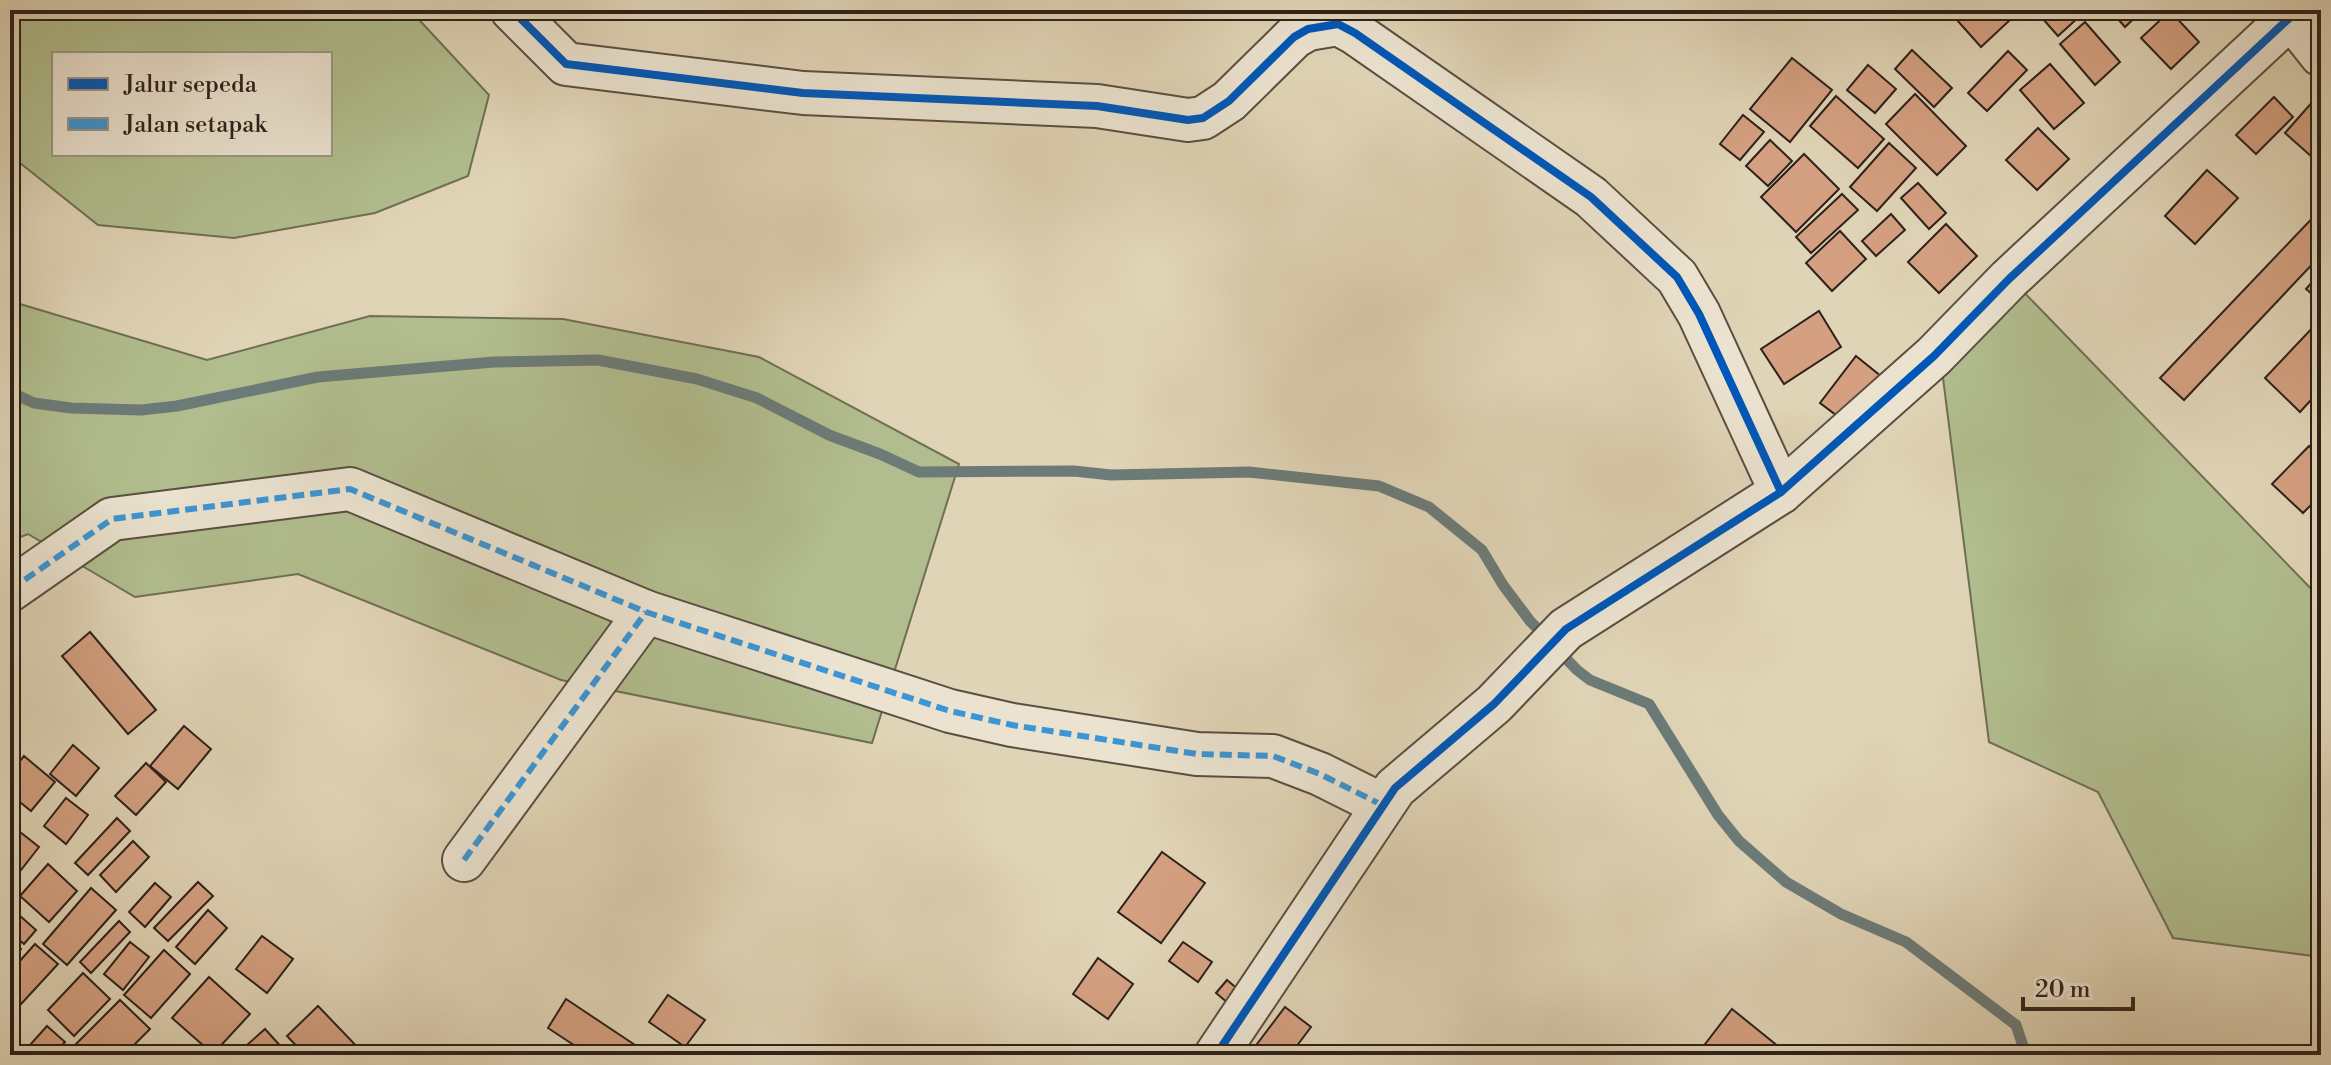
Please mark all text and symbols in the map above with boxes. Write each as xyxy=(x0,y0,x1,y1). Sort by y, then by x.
legend xyxy=(52,52,332,156)
text: Jalur sepeda xyxy=(123,70,258,100)
text: Jalan setapak xyxy=(123,110,268,140)
scale bar xyxy=(2023,961,2133,1011)
text: 20 m xyxy=(2035,975,2091,1005)

